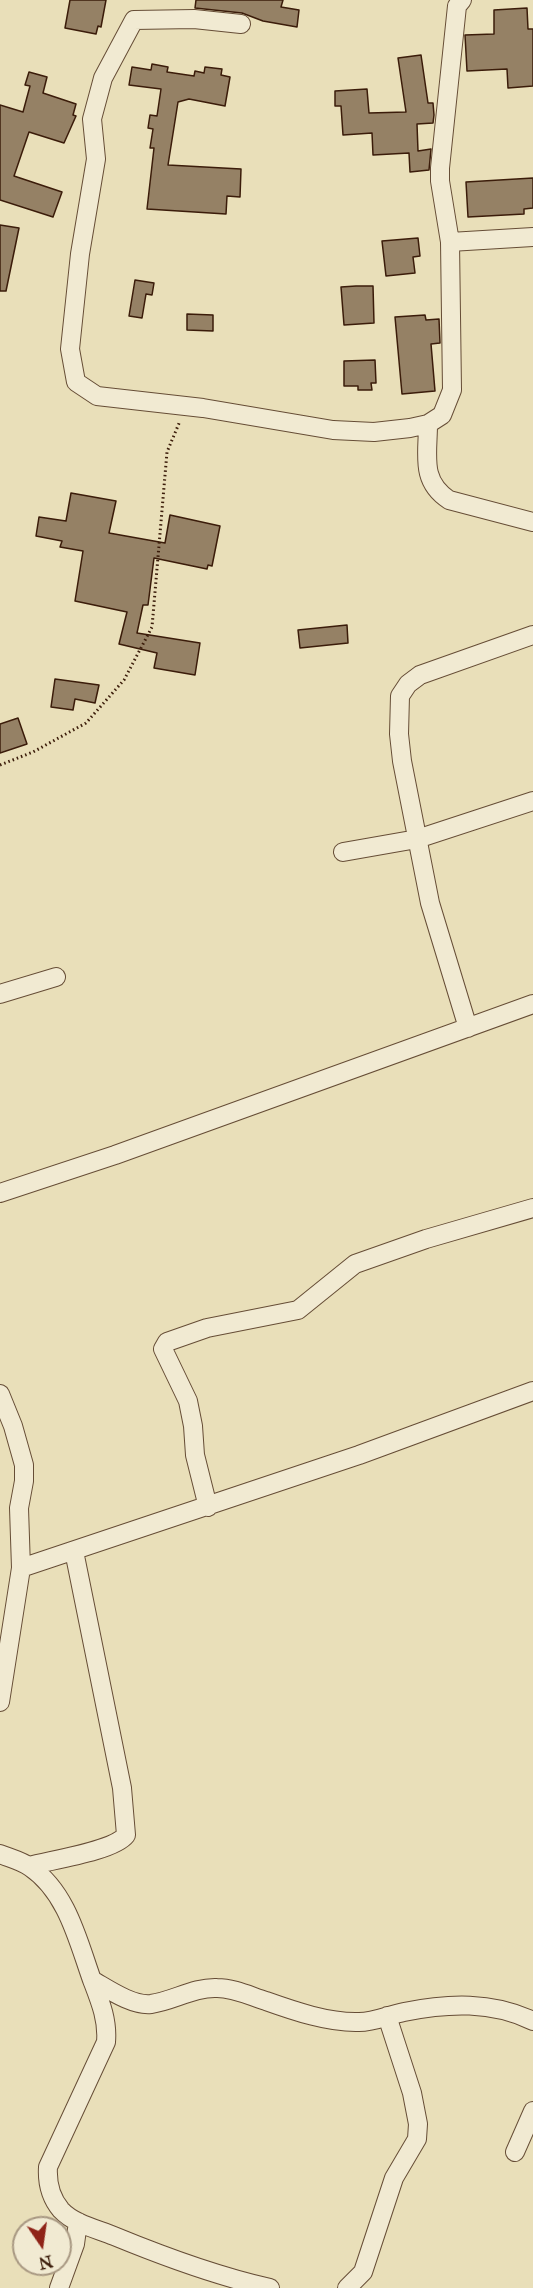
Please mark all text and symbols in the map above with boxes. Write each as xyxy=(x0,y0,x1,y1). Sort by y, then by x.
north arrow xyxy=(12,2216,72,2276)
text: N xyxy=(37,2251,54,2273)

